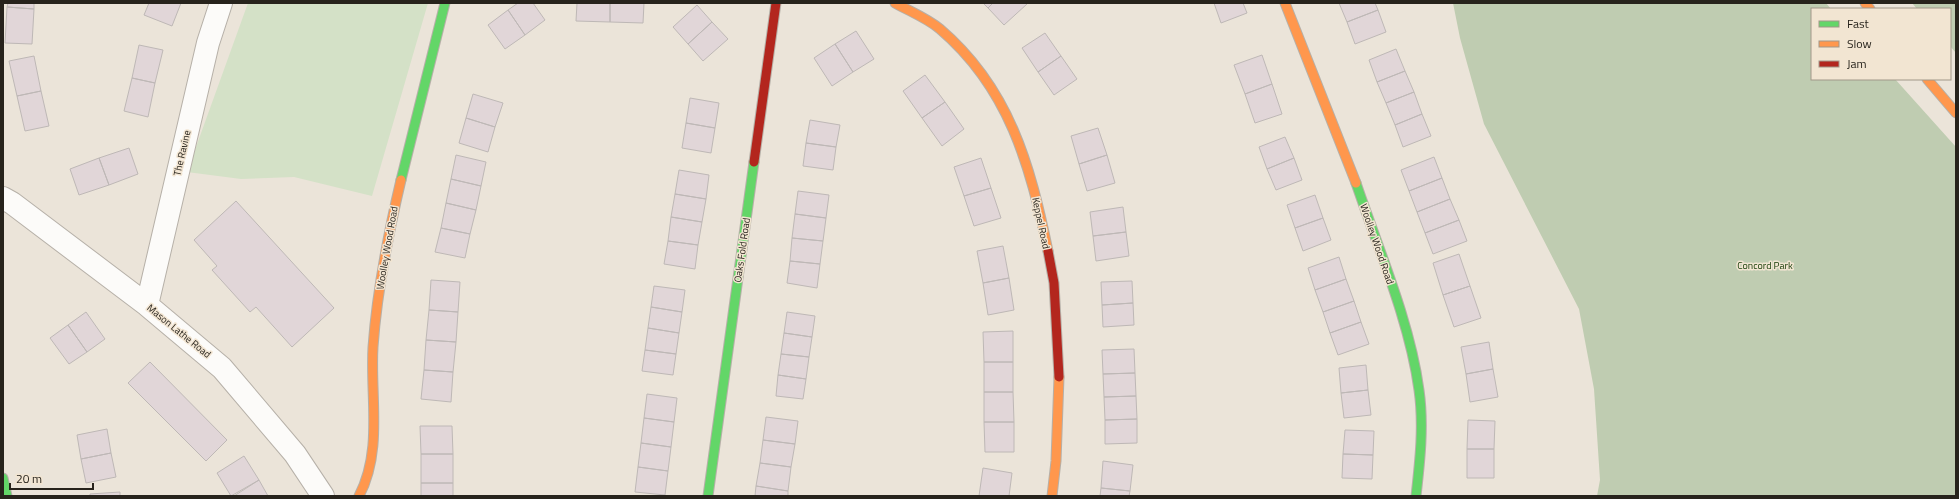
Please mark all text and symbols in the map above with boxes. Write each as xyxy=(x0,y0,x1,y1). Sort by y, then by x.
legend xyxy=(1811,8,1951,80)
text: Fast xyxy=(1847,14,1870,33)
text: Slow xyxy=(1847,34,1872,53)
text: Jam xyxy=(1847,54,1867,73)
street label: The Ravine xyxy=(169,129,195,177)
street label: Keppel Road xyxy=(1028,196,1054,250)
street label: Woolley Wood Road xyxy=(1356,202,1398,286)
street label: Woolley Wood Road xyxy=(372,205,402,291)
street label: Oaks Fold Road xyxy=(730,217,754,283)
park label: Concord Park xyxy=(1737,258,1793,273)
street label: Mason Lathe Road xyxy=(144,300,214,362)
scale bar xyxy=(10,465,93,491)
text: 20 m xyxy=(16,469,42,488)

